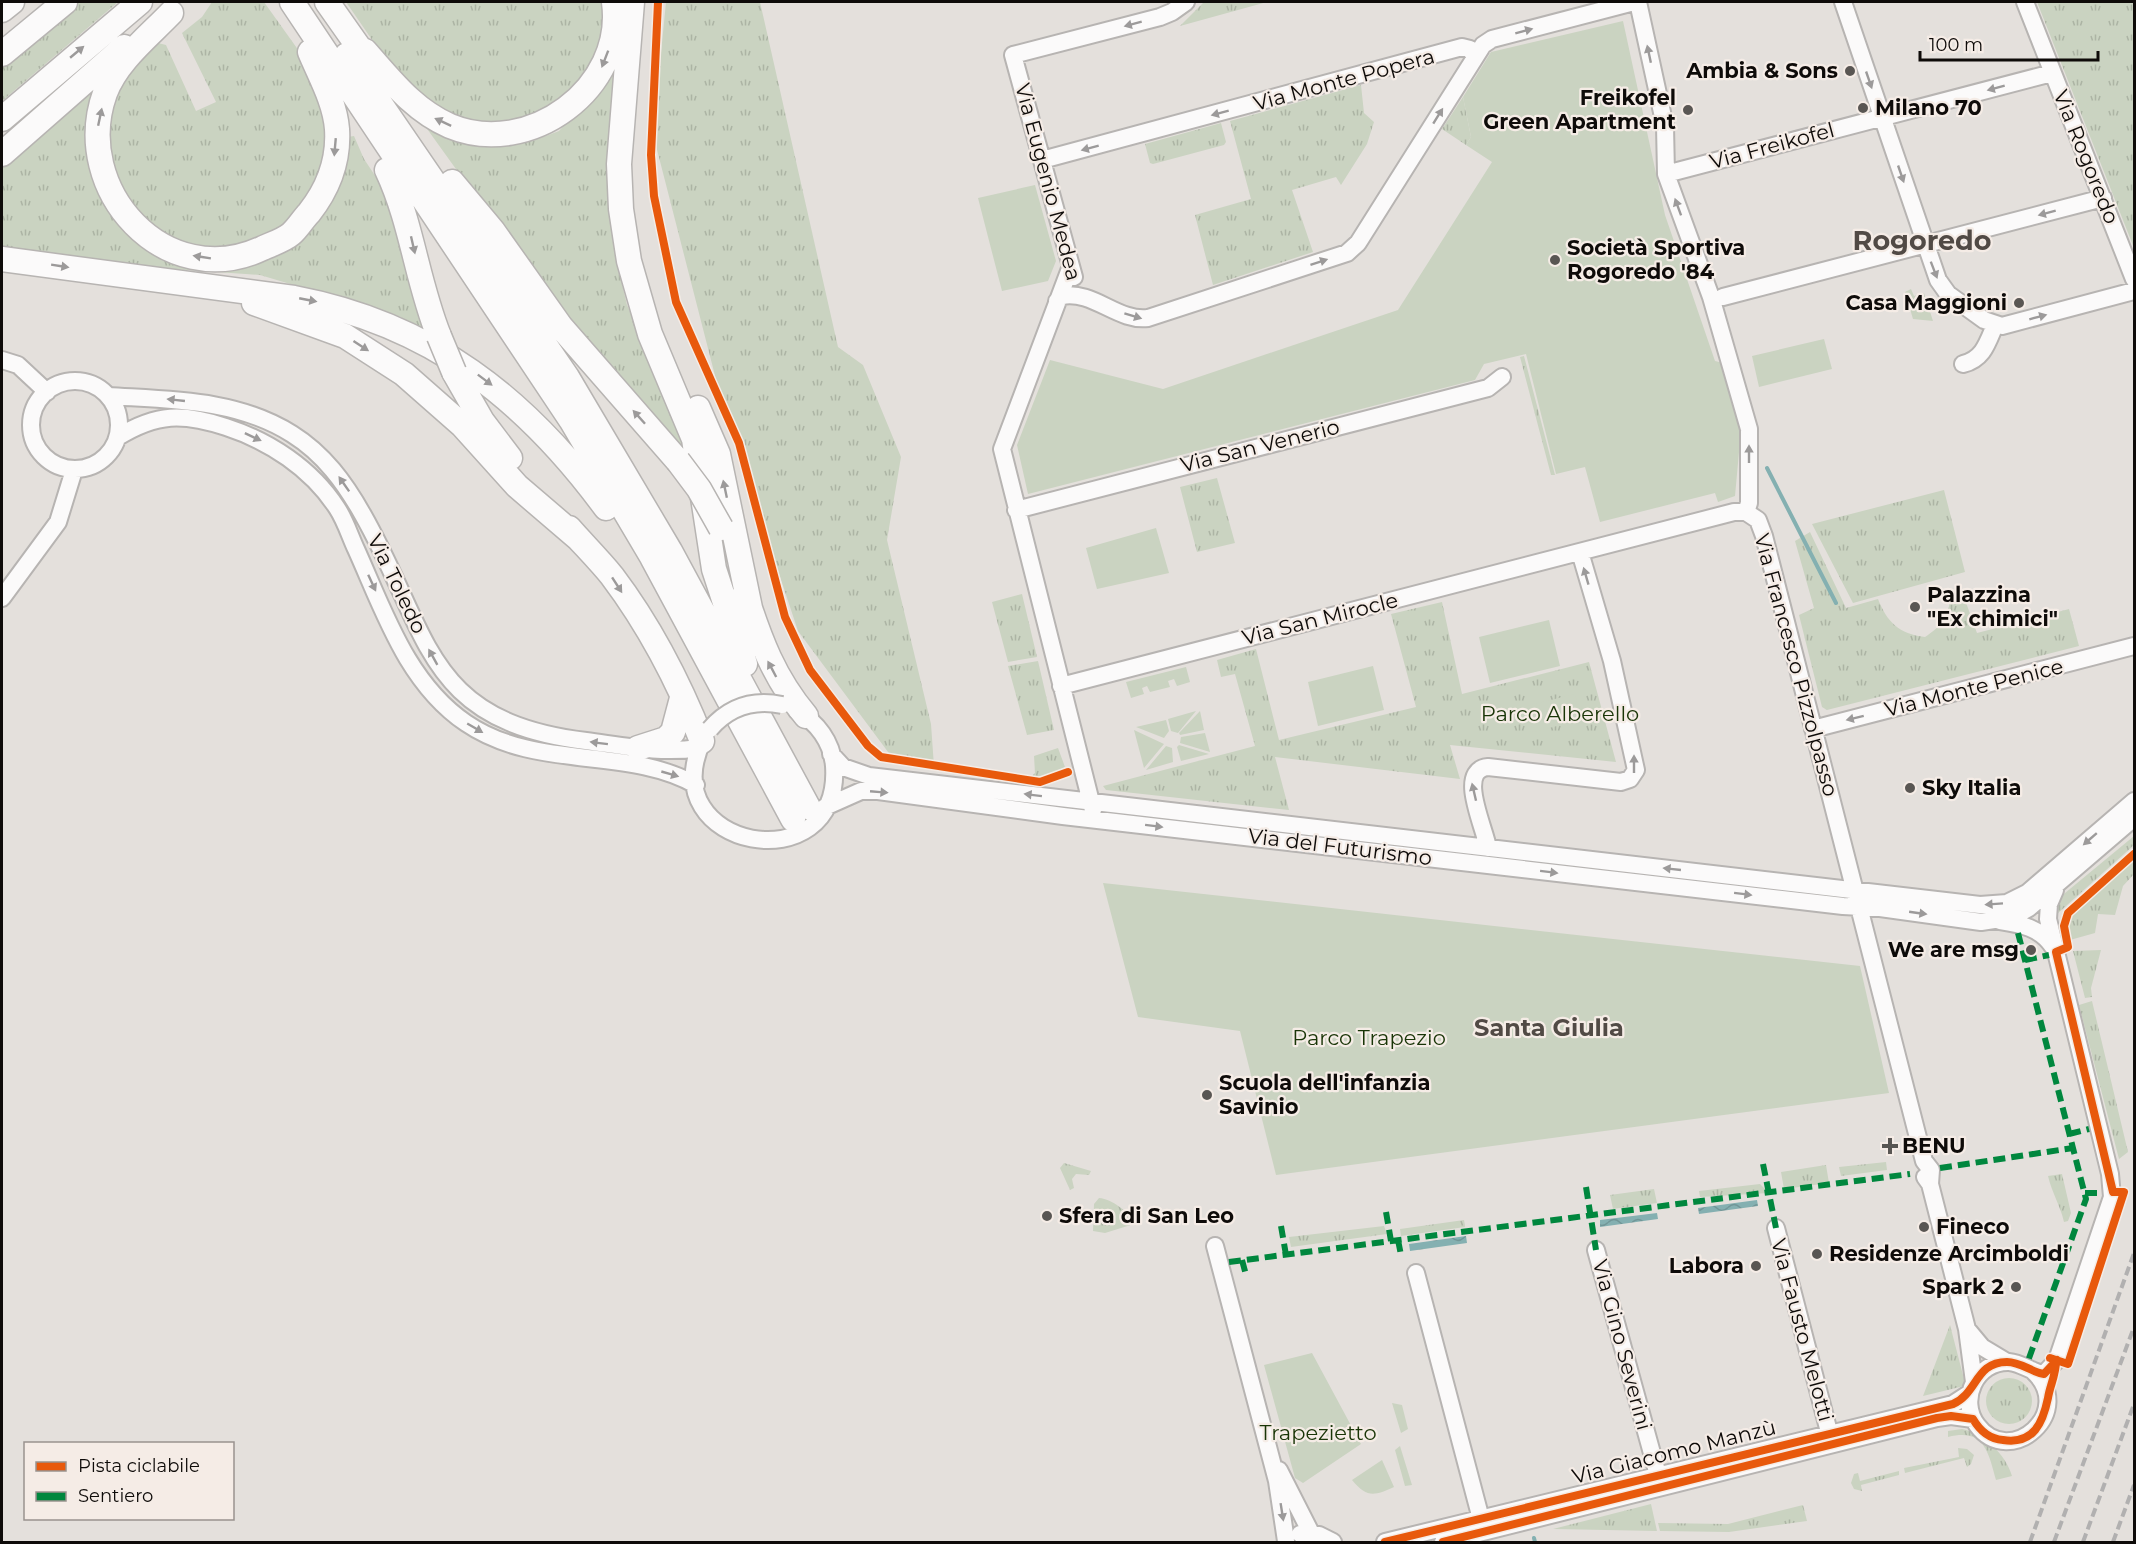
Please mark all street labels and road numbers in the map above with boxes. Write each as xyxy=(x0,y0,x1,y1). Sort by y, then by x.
street label: Via Monte Popera xyxy=(1251,43,1437,116)
street label: Via Eugenio Medea xyxy=(1010,81,1087,283)
street label: Via Rogoredo xyxy=(2048,86,2125,227)
street label: Via Freikofel xyxy=(1707,117,1837,174)
street label: Via San Venerio xyxy=(1178,414,1342,477)
street label: Via Toledo xyxy=(363,530,432,638)
street label: Via Francesco Pizzolpasso xyxy=(1749,531,1844,799)
street label: Via San Mirocle xyxy=(1239,587,1400,650)
street label: Via Monte Penice xyxy=(1882,653,2066,722)
street label: Via del Futurismo xyxy=(1247,823,1433,870)
street label: Via Fausto Melotti xyxy=(1766,1236,1839,1424)
street label: Via Gino Severini xyxy=(1588,1257,1657,1433)
street label: Via Giacomo Manzù xyxy=(1569,1414,1778,1489)

